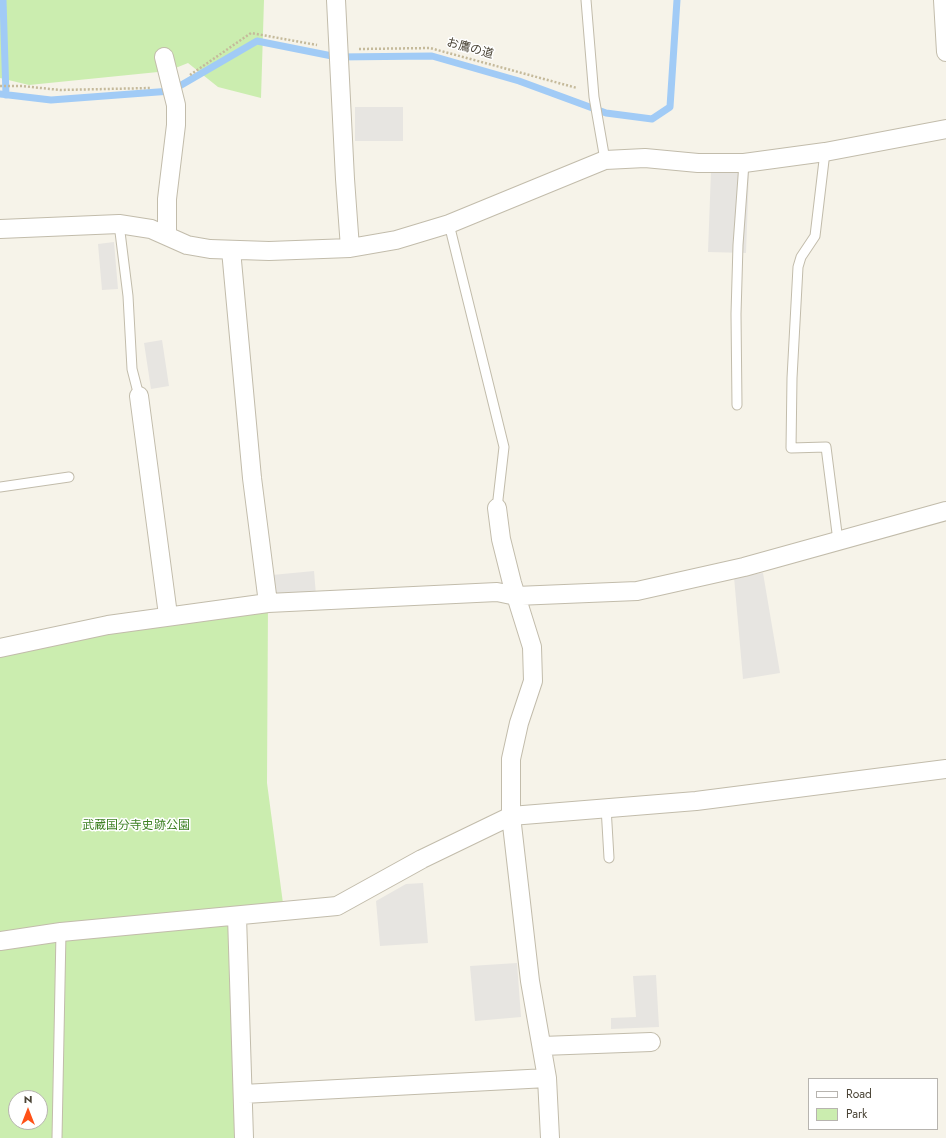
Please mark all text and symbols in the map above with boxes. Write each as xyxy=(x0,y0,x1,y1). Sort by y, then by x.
street label: お鷹の道 xyxy=(445,36,495,62)
park label: 武蔵国分寺史跡公園 xyxy=(82,819,190,833)
legend xyxy=(808,1078,938,1130)
text: Road xyxy=(846,1085,872,1103)
north arrow xyxy=(8,1090,48,1130)
text: N xyxy=(24,1091,32,1107)
text: Park xyxy=(846,1105,867,1123)

